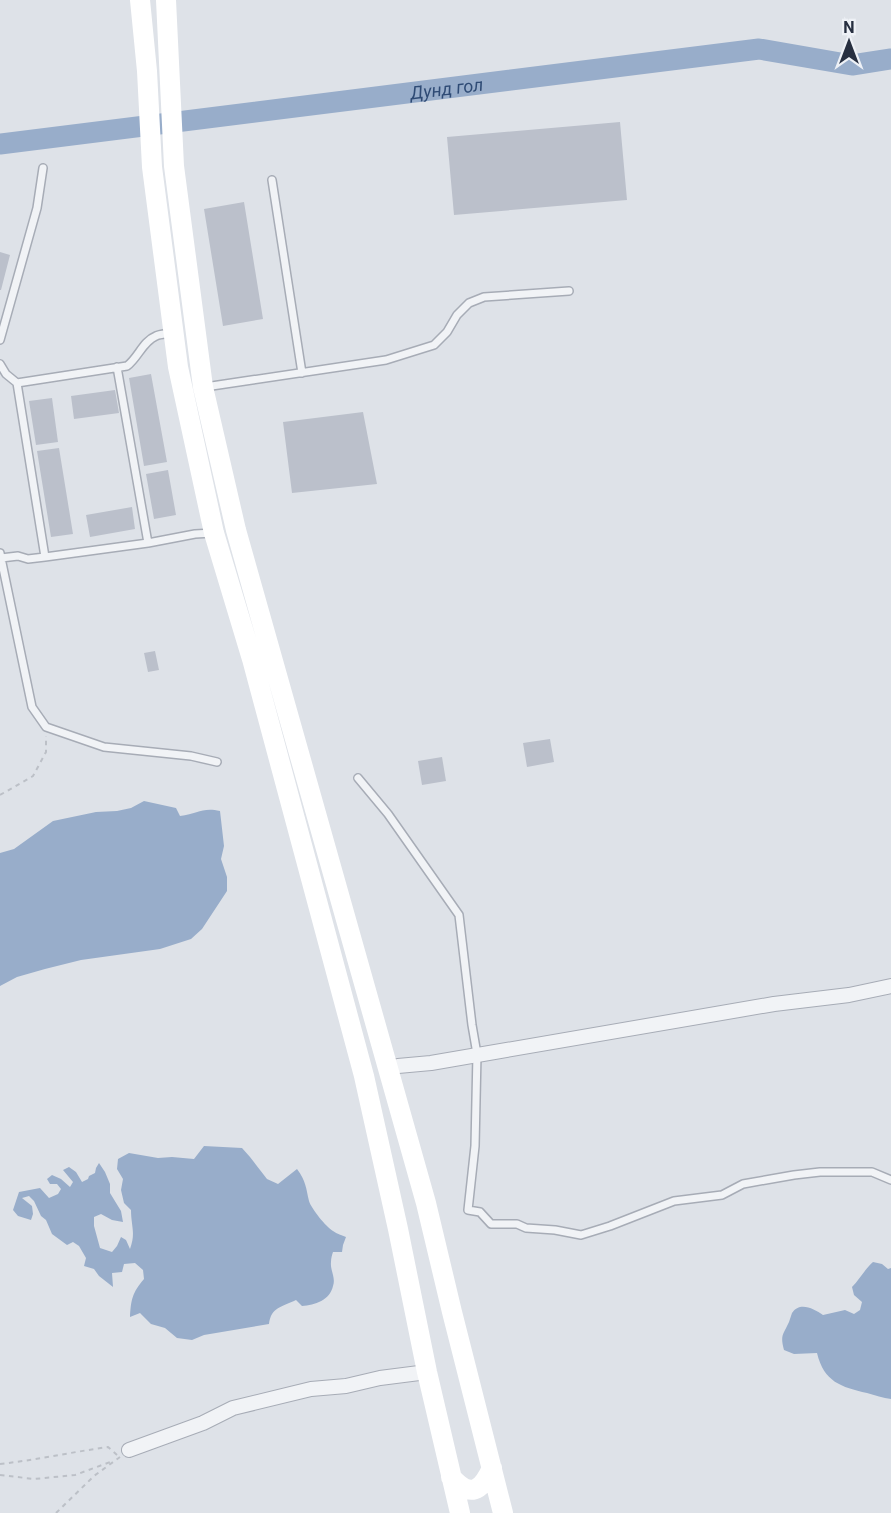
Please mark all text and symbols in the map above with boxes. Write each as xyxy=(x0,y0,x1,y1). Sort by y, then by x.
north arrow xyxy=(819,12,879,72)
text: N xyxy=(843,18,855,37)
water label: Дунд гол xyxy=(407,73,484,103)

